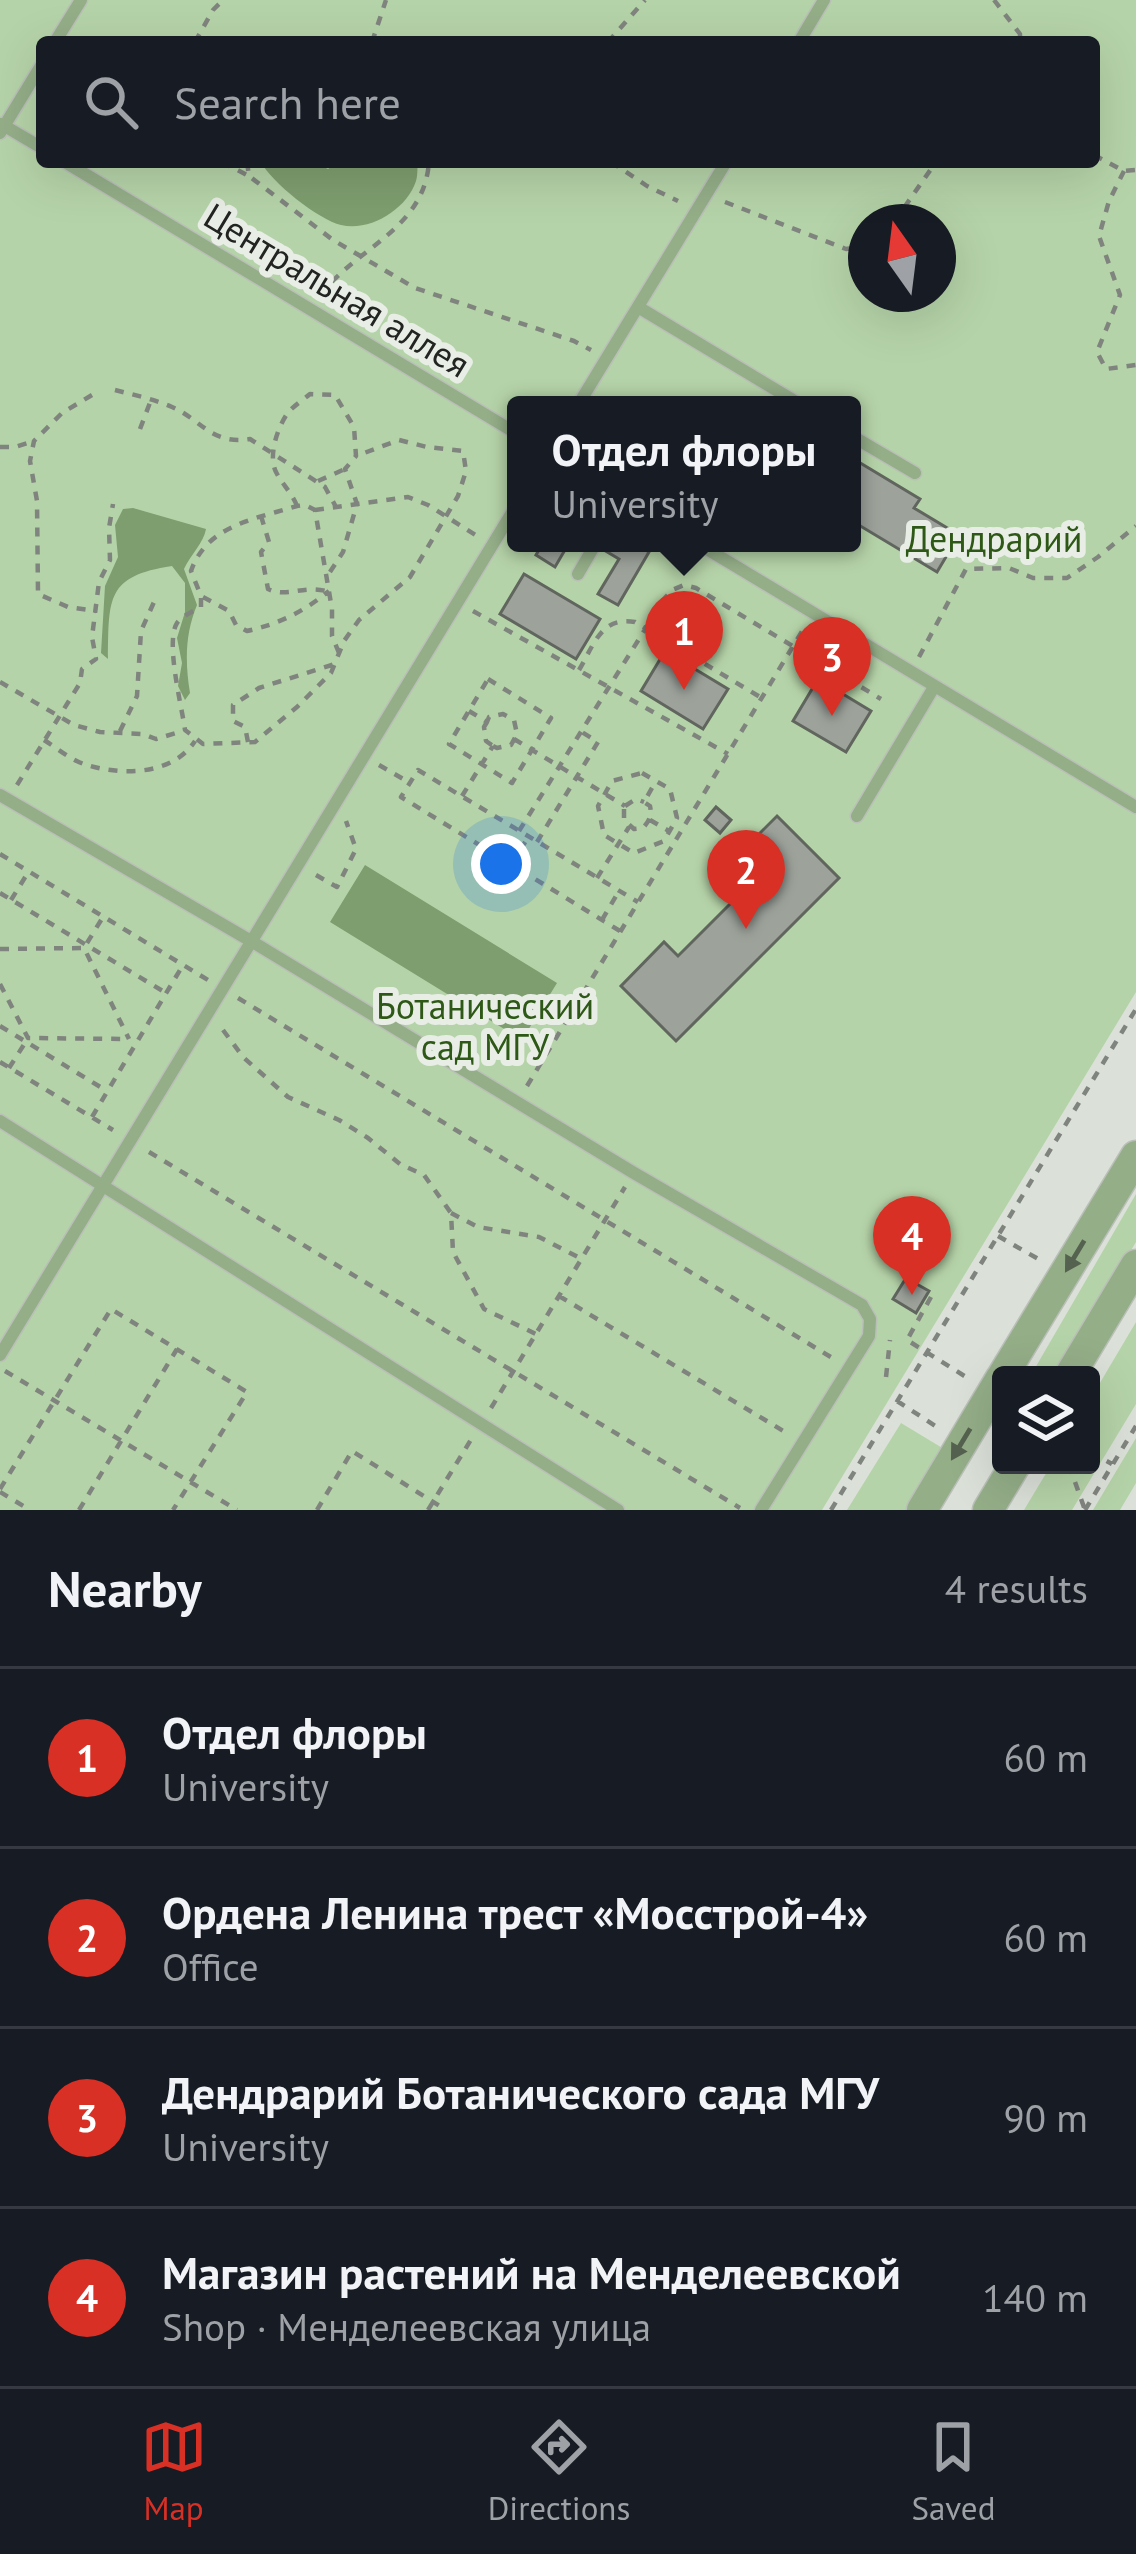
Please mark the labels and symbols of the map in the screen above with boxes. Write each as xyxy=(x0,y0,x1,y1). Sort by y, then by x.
street label: Центральная аллея xyxy=(196,192,479,387)
north arrow xyxy=(848,204,956,312)
park label: Дендрарий xyxy=(906,515,1082,562)
pin: 1 xyxy=(645,591,723,690)
pin: 3 xyxy=(793,617,871,716)
pin: 2 xyxy=(707,830,785,929)
your location xyxy=(471,834,531,894)
park label: Ботанический сад МГУ xyxy=(376,982,594,1070)
pin: 4 xyxy=(873,1196,951,1295)
one-way arrow xyxy=(1065,1239,1086,1273)
one-way arrow xyxy=(951,1427,972,1461)

